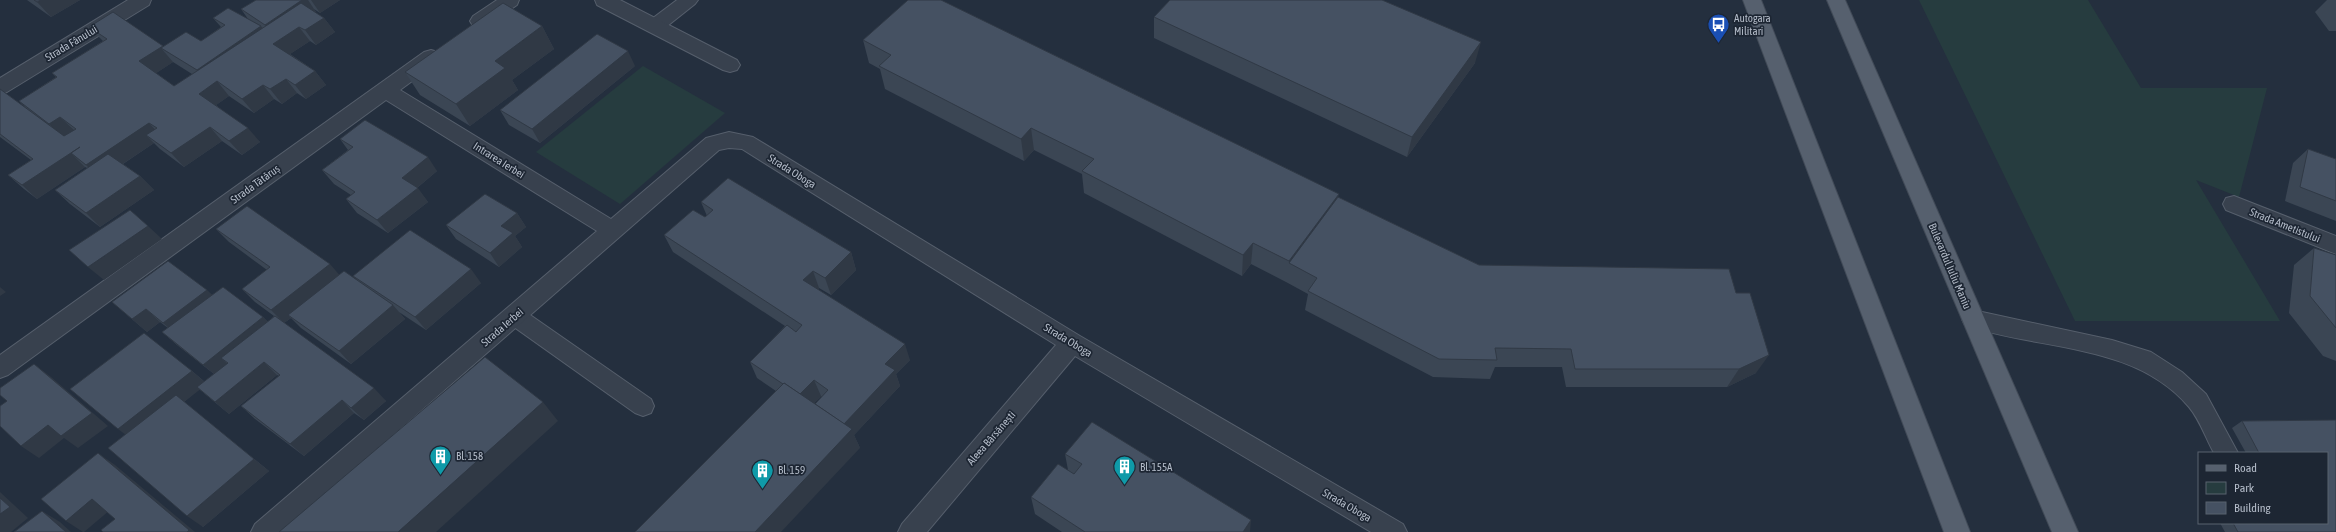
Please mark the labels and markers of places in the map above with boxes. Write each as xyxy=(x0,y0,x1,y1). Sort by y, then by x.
bus stop icon: Autogara Militari xyxy=(1706,11,1732,44)
place label: Autogara Militari xyxy=(1734,12,1771,37)
building icon: Bl. 158 xyxy=(428,443,454,476)
place label: Bl. 158 xyxy=(456,450,483,462)
building icon: Bl. 155A xyxy=(1111,454,1137,487)
building icon: Bl. 159 xyxy=(750,457,776,490)
place label: Bl. 155A xyxy=(1140,461,1173,473)
place label: Bl. 159 xyxy=(778,464,805,476)

